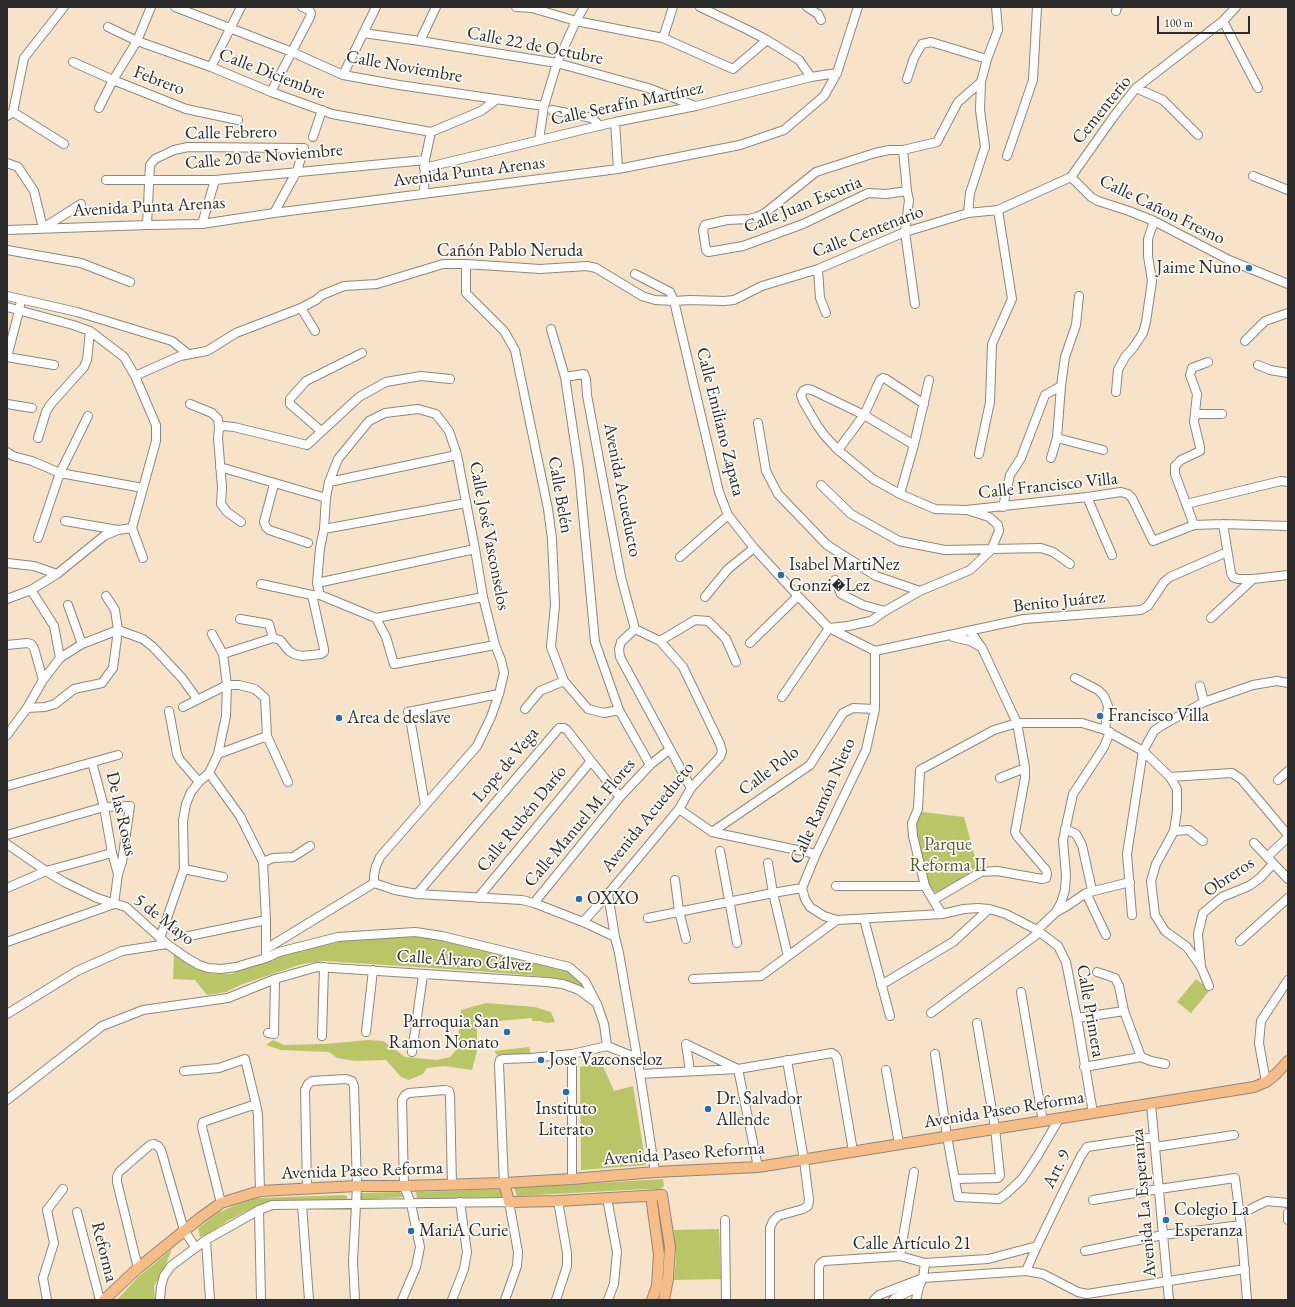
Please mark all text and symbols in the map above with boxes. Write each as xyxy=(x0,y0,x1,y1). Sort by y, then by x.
scale bar xyxy=(1159,8,1252,34)
text: 100 m xyxy=(1164,15,1193,31)
street label: Calle 22 de Octubre xyxy=(465,22,605,70)
street label: Calle Diciembre xyxy=(216,44,328,104)
street label: Calle Noviembre xyxy=(344,46,464,88)
street label: Febrero xyxy=(130,61,188,101)
street label: Cementerio xyxy=(1068,71,1136,149)
street label: Calle Serafín Martínez xyxy=(549,77,705,131)
street label: Calle Febrero xyxy=(185,121,277,145)
street label: Calle 20 de Noviembre xyxy=(184,139,344,175)
street label: Avenida Punta Arenas xyxy=(392,152,546,192)
street label: Calle Cañon Fresno xyxy=(1096,170,1228,250)
street label: Calle Juan Escutia xyxy=(741,172,865,238)
street label: Avenida Punta Arenas xyxy=(72,192,226,222)
street label: Calle Centenario xyxy=(809,201,927,263)
street label: Cañón Pablo Neruda xyxy=(437,240,583,262)
place label: Jaime Nuno xyxy=(1157,257,1241,279)
marker: Jaime Nuno xyxy=(1244,263,1254,273)
street label: Calle Emiliano Zapata xyxy=(691,345,749,499)
street label: Avenida Acueducto xyxy=(598,421,646,559)
street label: Calle Belén xyxy=(543,455,577,535)
street label: Calle José Vasconselos xyxy=(464,460,514,612)
street label: Calle Francisco Villa xyxy=(977,468,1119,504)
place label: Isabel MartiNez Gonzi�Lez xyxy=(789,554,900,596)
marker: Isabel MartiNez Gonzi�Lez xyxy=(776,570,786,580)
street label: Benito Juárez xyxy=(1012,586,1106,618)
place label: Francisco Villa xyxy=(1108,705,1209,727)
place label: Area de deslave xyxy=(347,707,451,729)
marker: Francisco Villa xyxy=(1095,711,1105,721)
marker: Area de deslave xyxy=(334,713,344,723)
street label: Lope de Vega xyxy=(468,723,544,807)
street label: Calle Ramón Nieto xyxy=(786,735,860,867)
street label: Calle Polo xyxy=(734,741,804,801)
street label: Calle Manuel M. Flores xyxy=(520,754,640,892)
street label: Avenida Acueducto xyxy=(597,757,699,877)
street label: Calle Rubén Darío xyxy=(472,761,572,877)
street label: De las Rosas xyxy=(101,770,141,858)
park label: Parque Reforma II xyxy=(909,834,987,876)
street label: Obreros xyxy=(1199,852,1259,902)
place label: OXXO xyxy=(587,888,639,910)
street label: 5 de Mayo xyxy=(129,890,199,950)
marker: OXXO xyxy=(574,894,584,904)
street label: Calle Álvaro Gálvez xyxy=(396,946,532,976)
street label: Calle Primera xyxy=(1071,963,1109,1059)
place label: Parroquia San Ramon Nonato xyxy=(389,1011,499,1054)
marker: Parroquia San Ramon Nonato xyxy=(502,1027,512,1037)
place label: Jose Vazconseloz xyxy=(549,1049,662,1071)
marker: Jose Vazconseloz xyxy=(536,1055,546,1065)
marker: Instituto Literato xyxy=(561,1087,571,1097)
street label: Avenida Paseo Reforma xyxy=(922,1087,1086,1133)
place label: Dr. Salvador Allende xyxy=(716,1088,802,1130)
place label: Instituto Literato xyxy=(535,1098,597,1140)
marker: Dr. Salvador Allende xyxy=(703,1104,713,1114)
street label: Avenida La Esperanza xyxy=(1127,1127,1161,1279)
street label: Avenida Paseo Reforma xyxy=(602,1138,766,1170)
street label: Art. 9 xyxy=(1038,1146,1076,1192)
street label: Avenida Paseo Reforma xyxy=(281,1157,443,1185)
place label: Colegio La Esperanza xyxy=(1174,1199,1249,1242)
marker: Colegio La Esperanza xyxy=(1161,1215,1171,1225)
street label: Reforma xyxy=(86,1220,122,1284)
place label: MariA Curie xyxy=(419,1220,508,1242)
marker: MariA Curie xyxy=(406,1226,416,1236)
street label: Calle Artículo 21 xyxy=(853,1233,971,1255)

